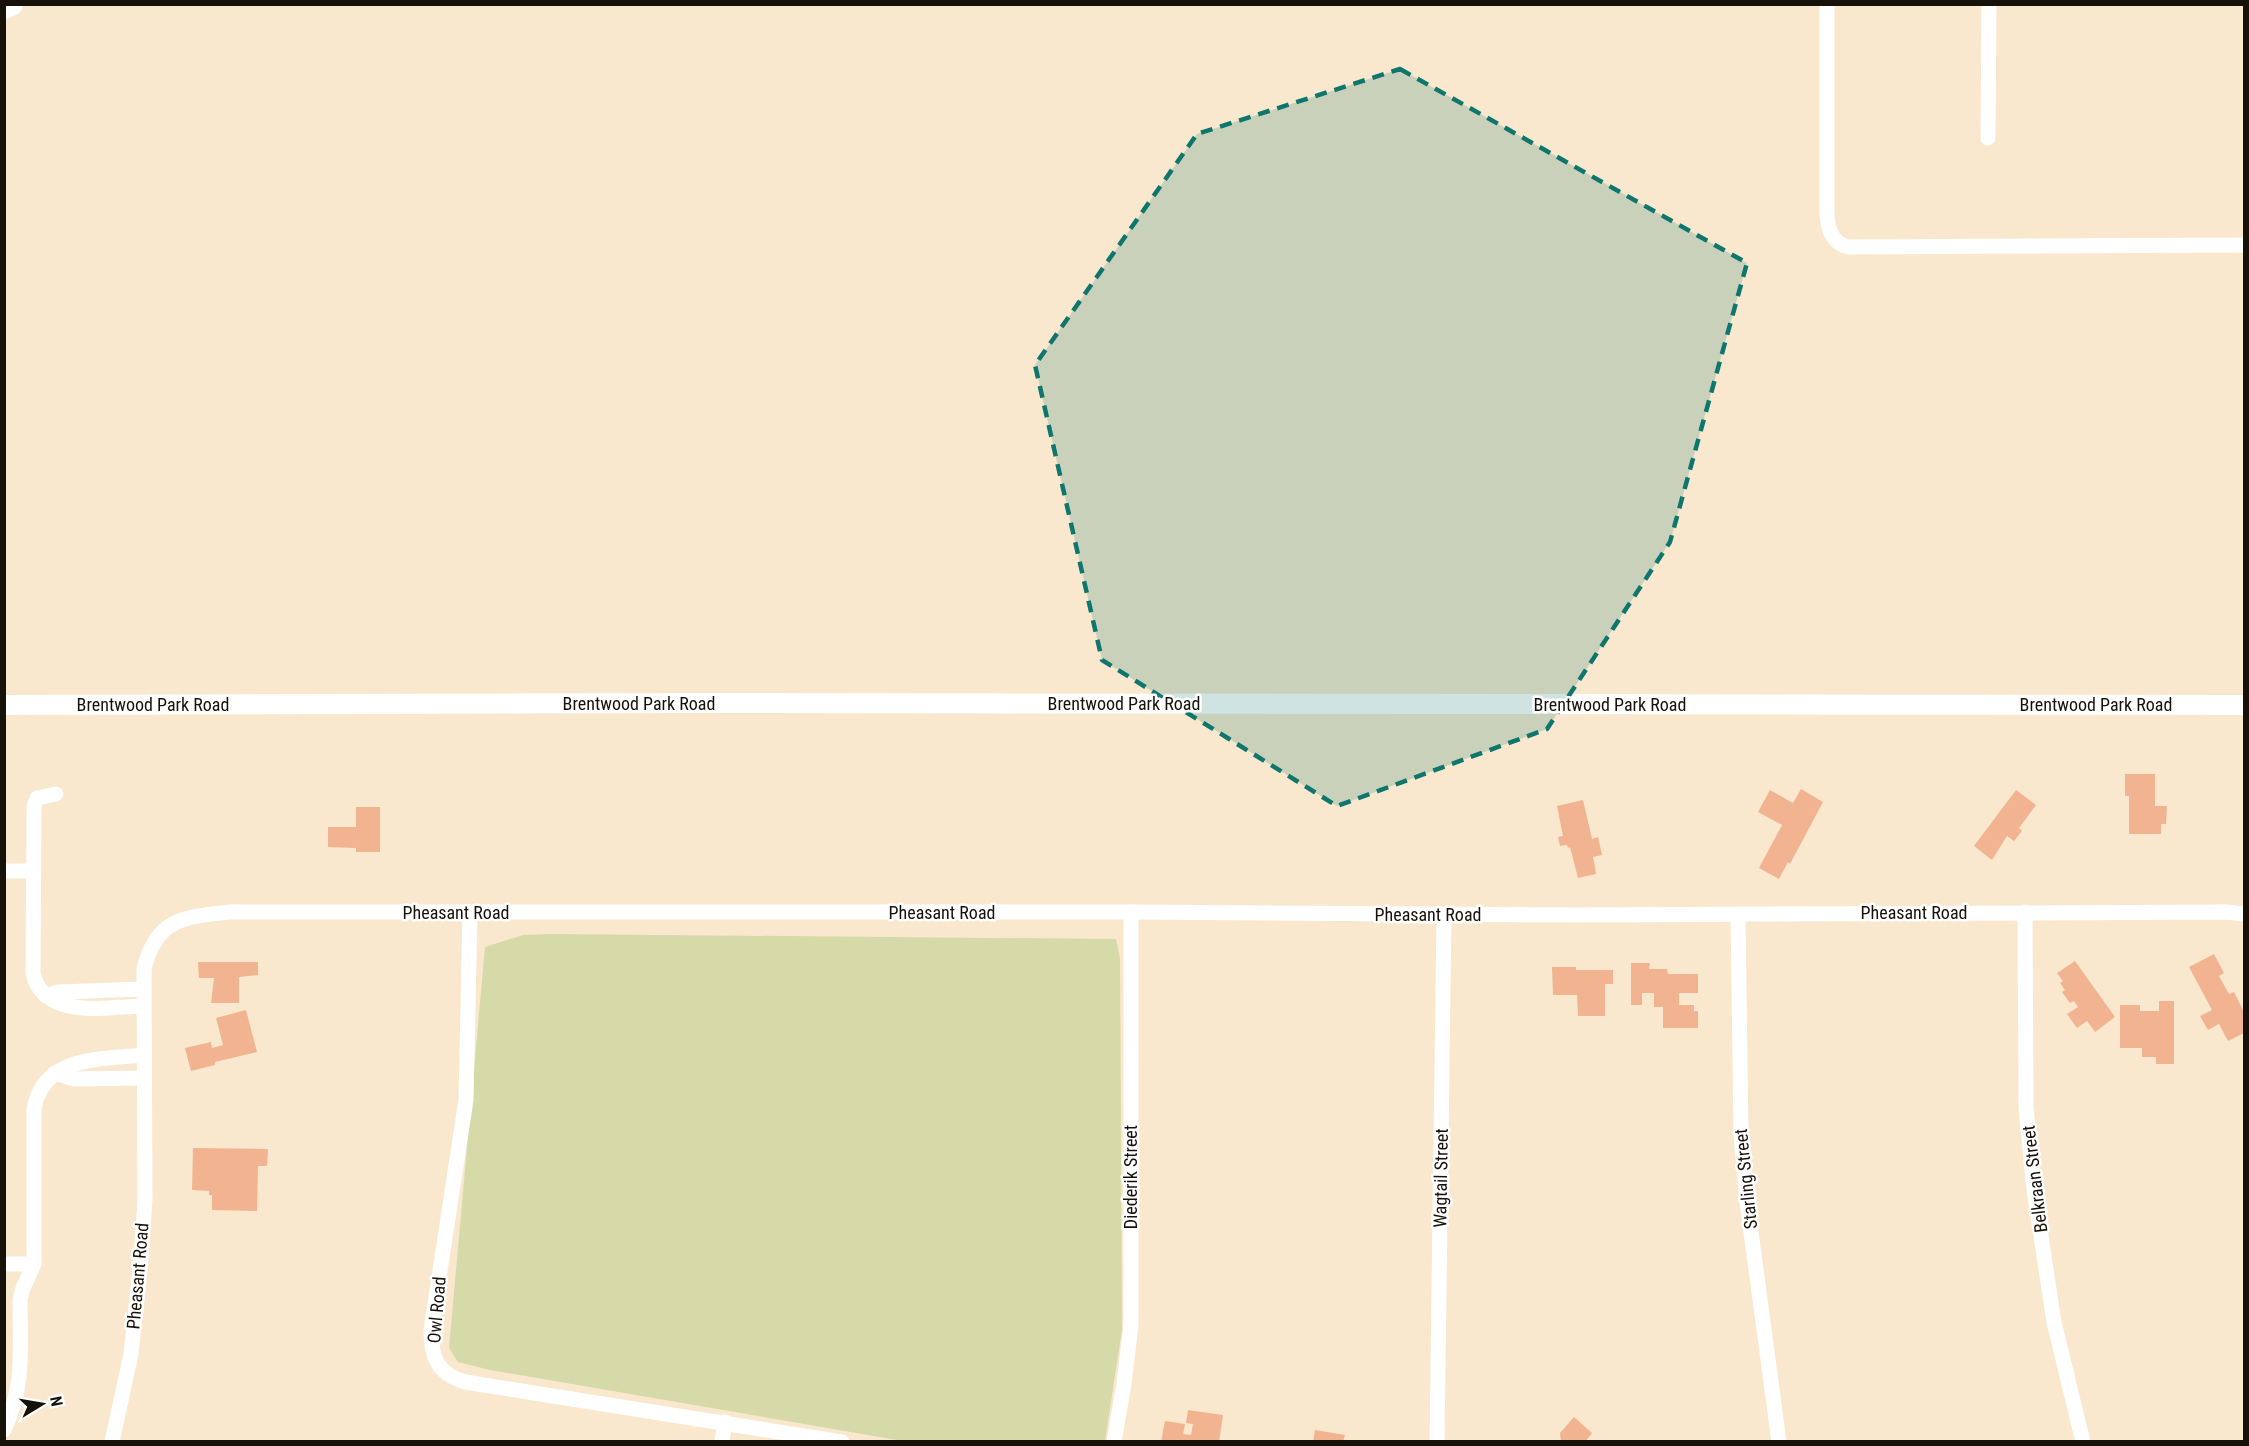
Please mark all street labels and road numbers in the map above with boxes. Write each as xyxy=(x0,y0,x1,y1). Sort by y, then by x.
street label: Brentwood Park Road xyxy=(563,693,715,714)
street label: Brentwood Park Road xyxy=(1048,693,1200,714)
street label: Brentwood Park Road xyxy=(77,694,229,715)
street label: Brentwood Park Road xyxy=(1534,694,1686,715)
street label: Brentwood Park Road xyxy=(2020,694,2172,715)
street label: Pheasant Road xyxy=(403,902,509,923)
street label: Pheasant Road xyxy=(889,902,995,923)
street label: Pheasant Road xyxy=(1861,902,1967,923)
street label: Pheasant Road xyxy=(1375,904,1481,925)
street label: Belkraan Street xyxy=(2018,1124,2052,1234)
street label: Diederik Street xyxy=(1120,1125,1141,1229)
street label: Wagtail Street xyxy=(1429,1128,1452,1228)
street label: Starling Street xyxy=(1730,1128,1761,1230)
street label: Pheasant Road xyxy=(122,1222,153,1330)
street label: Owl Road xyxy=(423,1276,450,1344)

